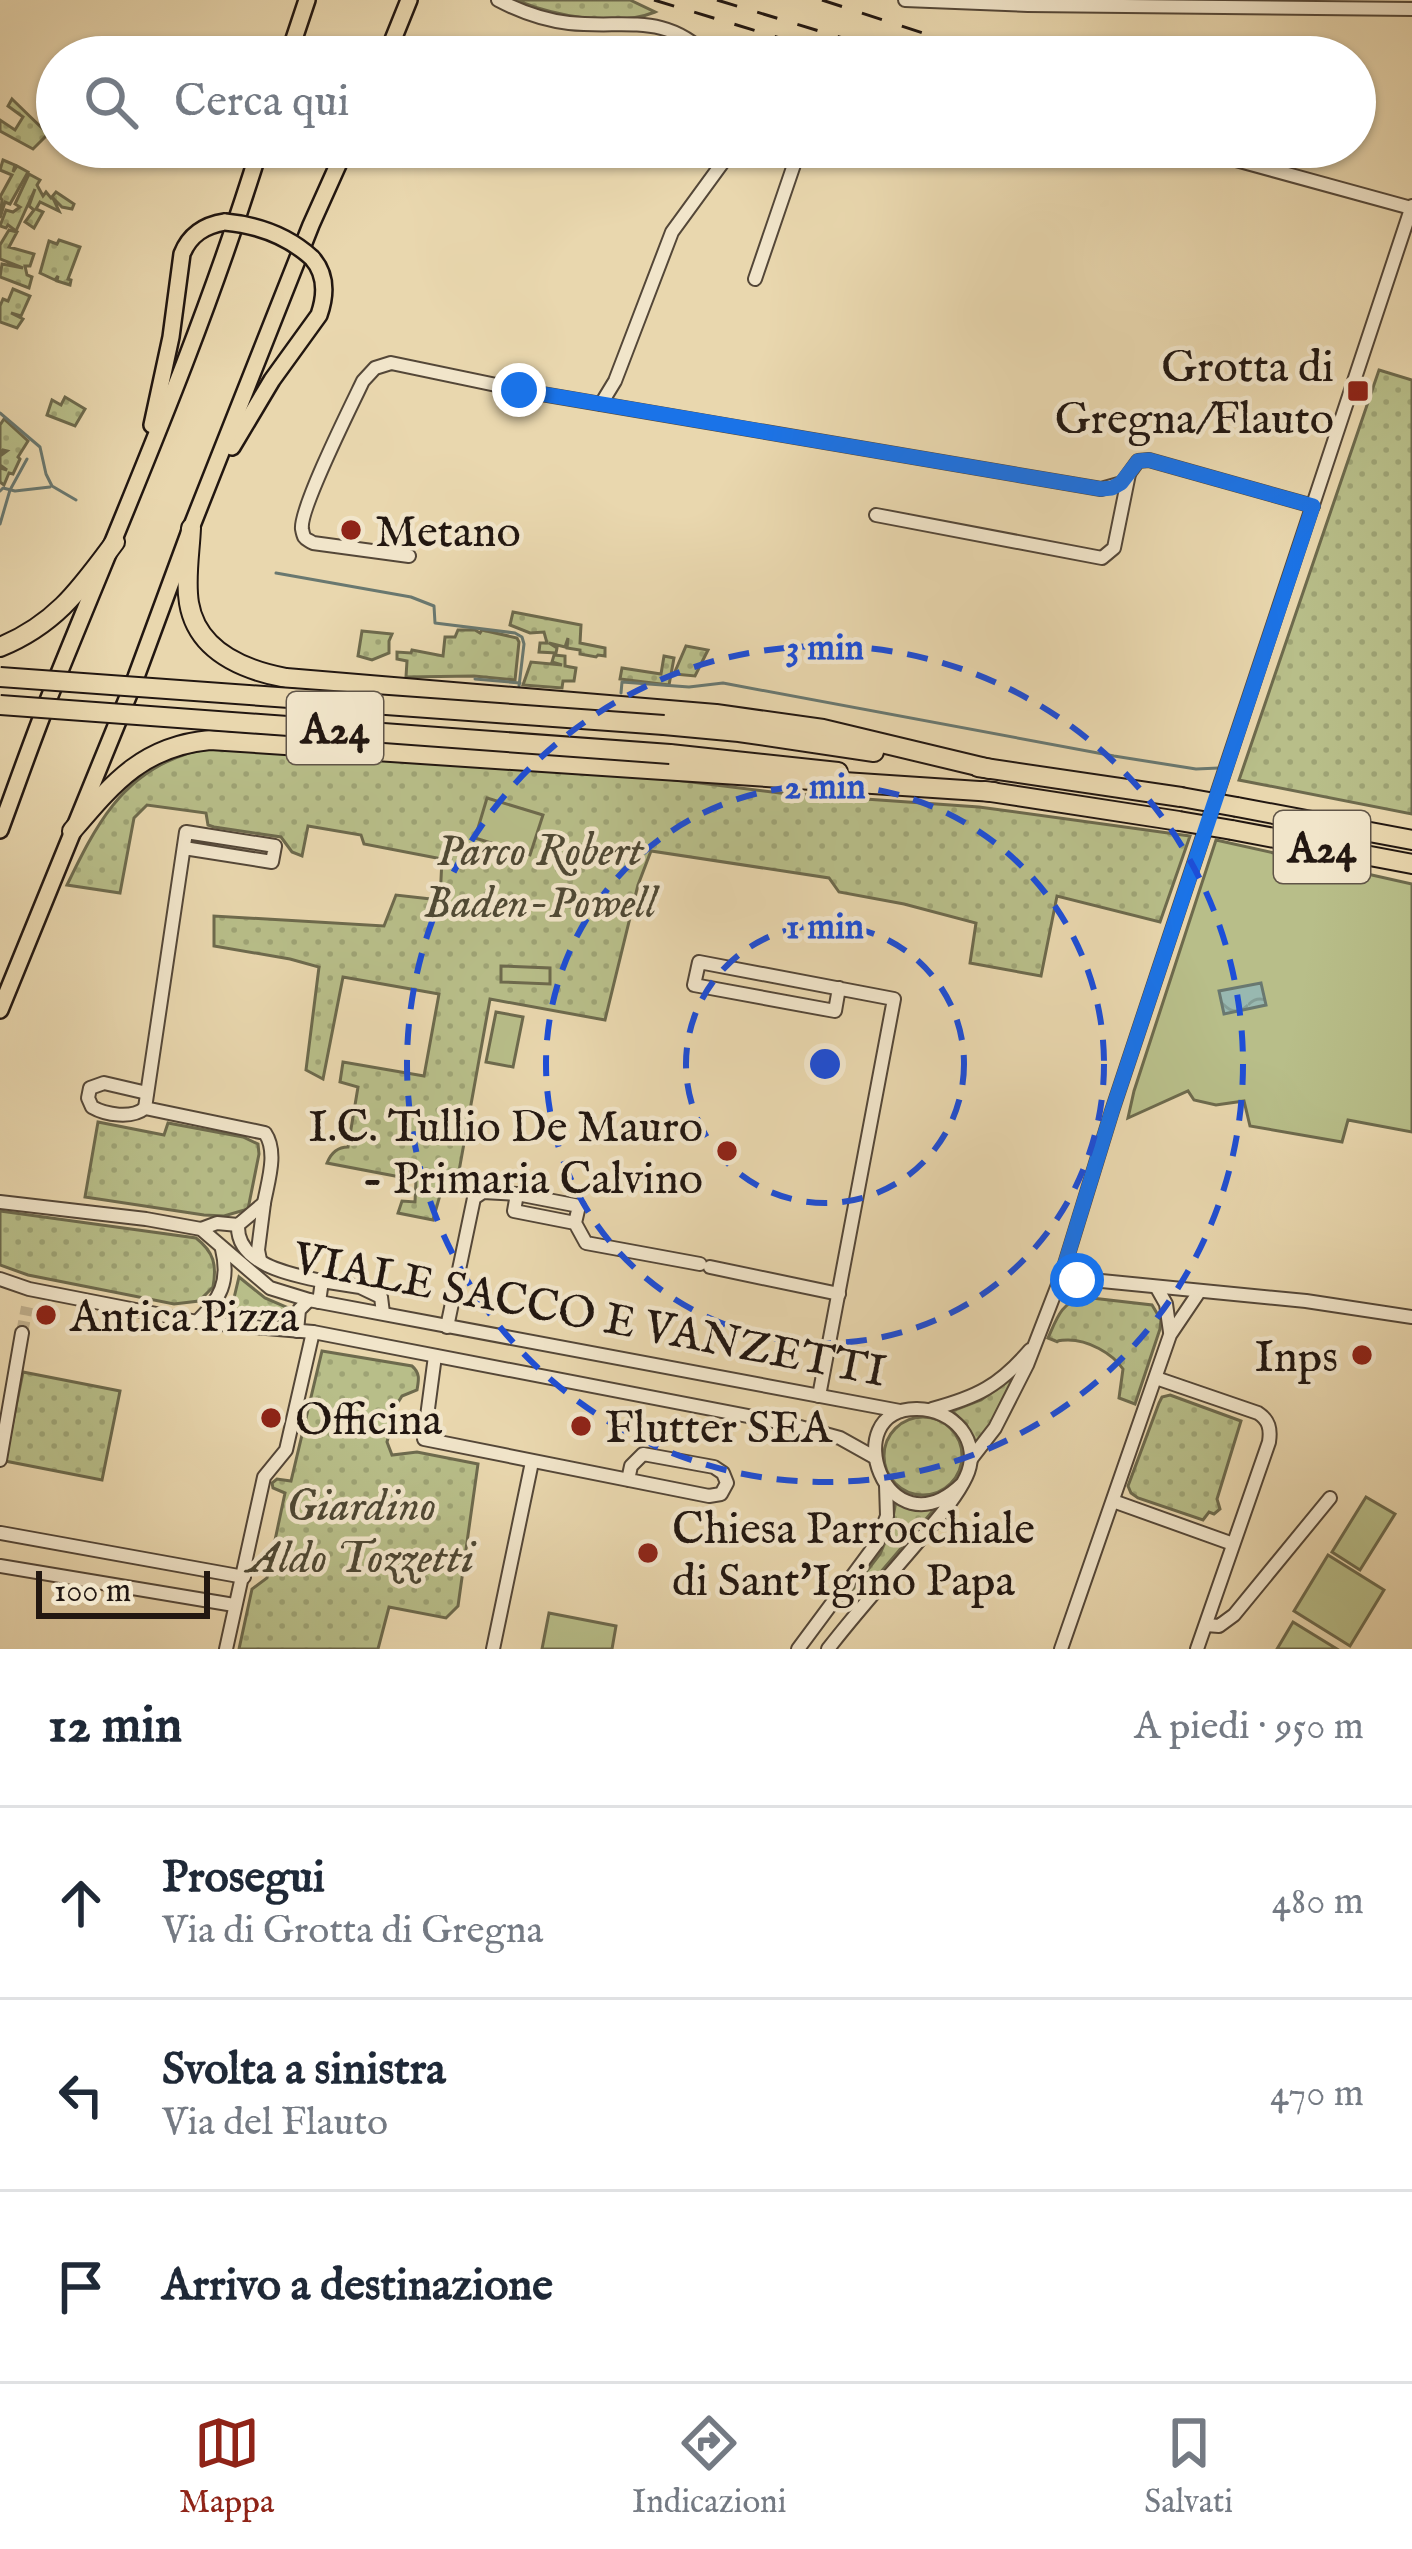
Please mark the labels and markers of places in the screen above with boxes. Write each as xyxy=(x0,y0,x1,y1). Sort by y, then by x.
place label: Grotta di Gregna/Flauto xyxy=(1055,340,1334,449)
marker: Grotta di Gregna/Flauto xyxy=(1345,378,1371,404)
place label: Metano xyxy=(375,505,521,562)
marker: Metano xyxy=(338,517,364,543)
centre of rings xyxy=(804,1043,846,1085)
place label: I.C. Tullio De Mauro - Primaria Calvino xyxy=(308,1100,703,1209)
marker: I.C. Tullio De Mauro - Primaria Calvino xyxy=(714,1138,740,1164)
place label: Antica Pizza xyxy=(69,1290,300,1347)
marker: Antica Pizza xyxy=(33,1302,59,1328)
place label: Inps xyxy=(1254,1330,1338,1387)
marker: Inps xyxy=(1349,1342,1375,1368)
place label: Officina xyxy=(295,1393,443,1450)
place label: Flutter SEA xyxy=(605,1401,833,1458)
marker: Officina xyxy=(258,1405,284,1431)
marker: Flutter SEA xyxy=(568,1413,594,1439)
place label: Chiesa Parrocchiale di Sant'Igino Papa xyxy=(672,1502,1035,1611)
marker: Chiesa Parrocchiale di Sant'Igino Papa xyxy=(635,1540,661,1566)

